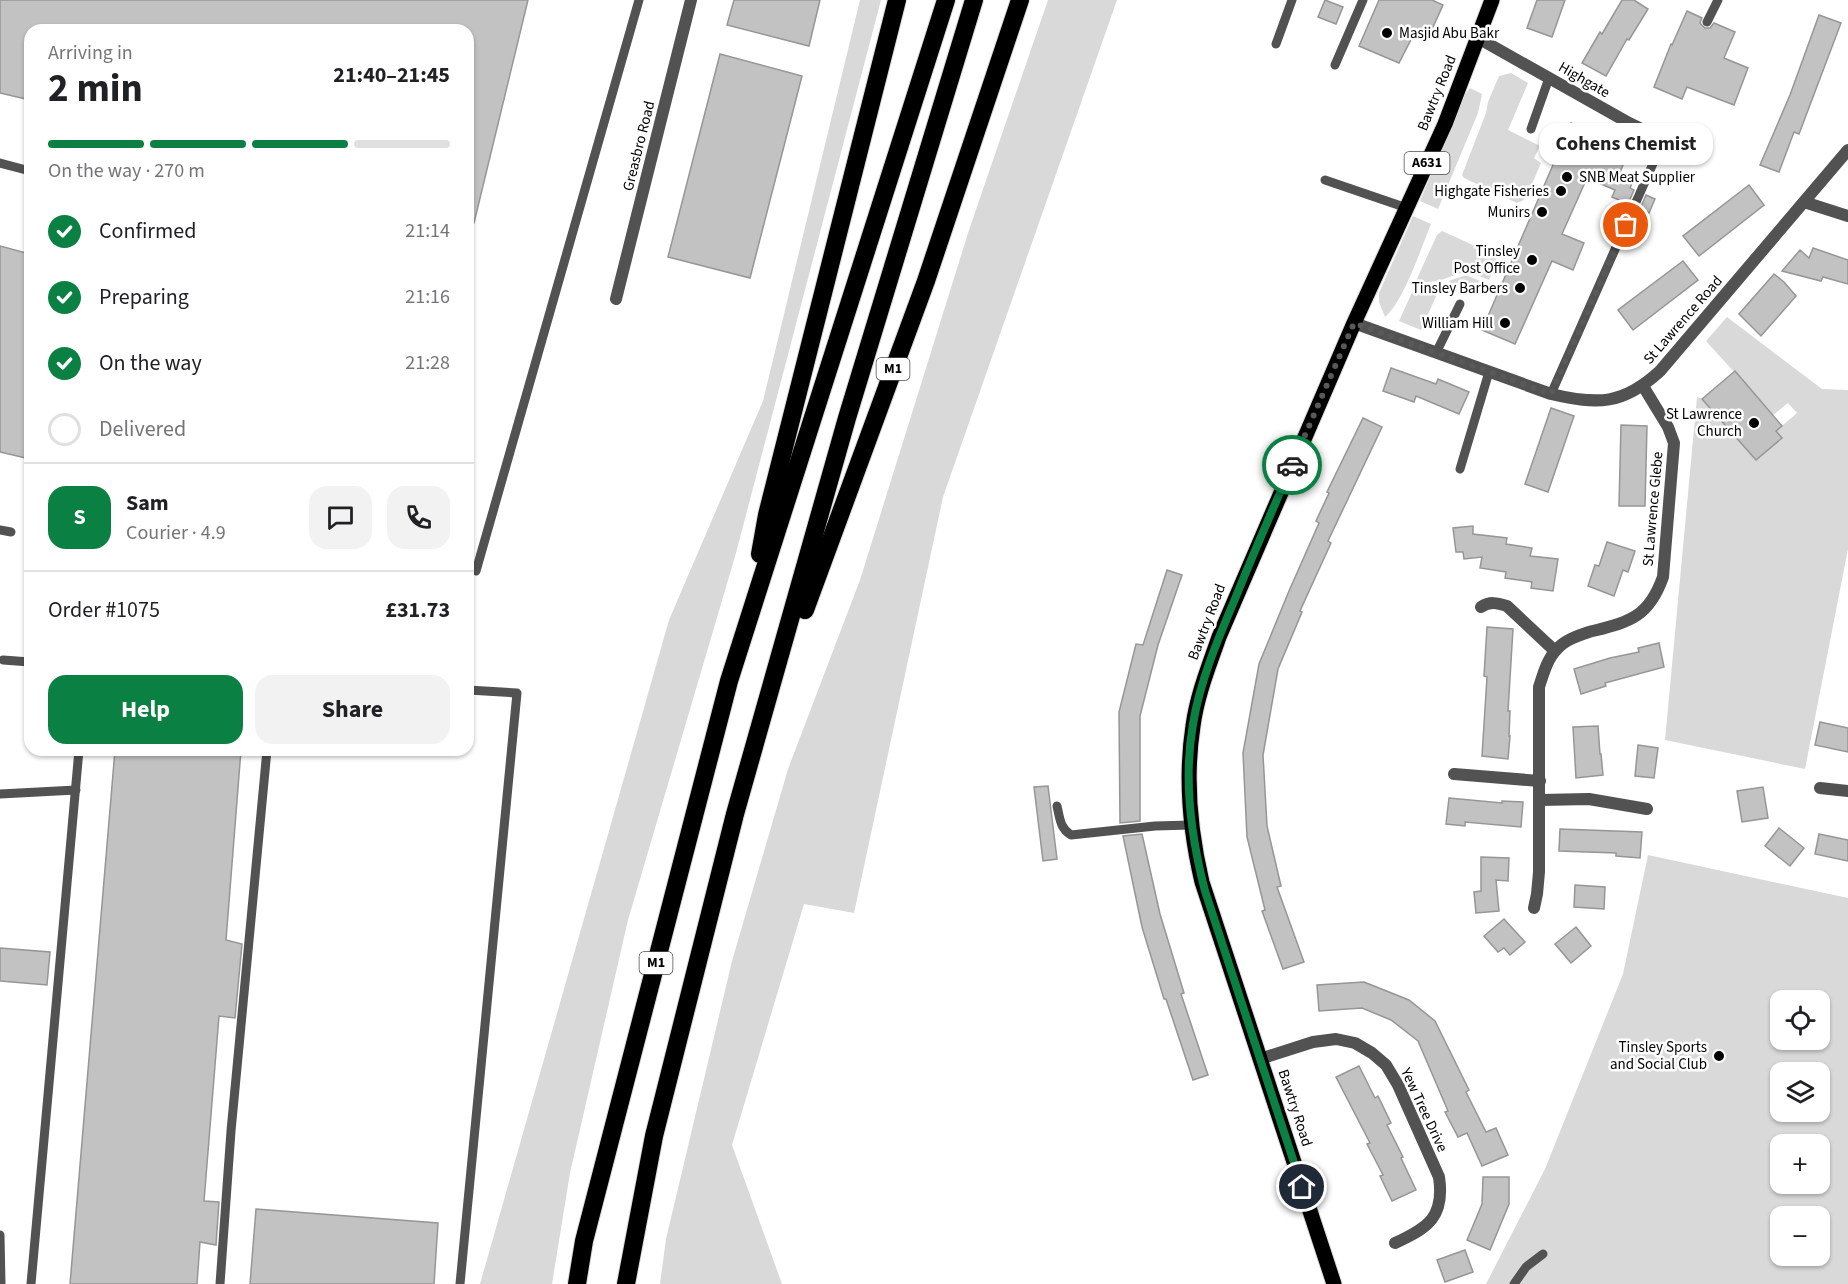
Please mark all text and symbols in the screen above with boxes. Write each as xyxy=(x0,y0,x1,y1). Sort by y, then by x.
place label: Masjid Abu Bakr xyxy=(1399,23,1500,44)
marker: Masjid Abu Bakr xyxy=(1380,26,1394,40)
text: Arriving in xyxy=(48,39,133,67)
street label: Bawtry Road xyxy=(1412,52,1462,134)
street label: Highgate xyxy=(1554,57,1614,103)
text: 21:40–21:45 xyxy=(333,59,450,91)
text: 2 min xyxy=(48,61,143,117)
street label: Greasbro Road xyxy=(618,99,660,193)
callout: Cohens Chemist xyxy=(1539,123,1713,165)
text: Cohens Chemist xyxy=(1555,130,1697,158)
road number: A631 xyxy=(1404,152,1450,174)
text: On the way · 270 m xyxy=(48,157,205,185)
place label: SNB Meat Supplier xyxy=(1579,167,1696,188)
marker: SNB Meat Supplier xyxy=(1560,170,1574,184)
place label: Highgate Fisheries xyxy=(1434,181,1549,202)
marker: Highgate Fisheries xyxy=(1554,184,1568,198)
pin xyxy=(1600,199,1651,250)
place label: Munirs xyxy=(1488,202,1530,223)
marker: Munirs xyxy=(1535,205,1549,219)
icon: bag xyxy=(1609,208,1642,241)
icon: check xyxy=(48,215,81,248)
text: Confirmed xyxy=(99,215,196,247)
text: 21:14 xyxy=(405,217,450,245)
place label: Tinsley Post Office xyxy=(1453,241,1520,279)
marker: Tinsley Post Office xyxy=(1525,253,1539,267)
street label: St Lawrence Road xyxy=(1639,271,1727,369)
place label: Tinsley Barbers xyxy=(1412,278,1508,299)
icon: check xyxy=(48,281,81,314)
text: Preparing xyxy=(99,281,189,313)
marker: Tinsley Barbers xyxy=(1513,281,1527,295)
text: 21:16 xyxy=(405,283,450,311)
place label: William Hill xyxy=(1422,313,1493,334)
marker: William Hill xyxy=(1498,316,1512,330)
icon: check xyxy=(48,347,81,380)
text: On the way xyxy=(99,347,202,379)
text: 21:28 xyxy=(405,349,450,377)
road number: M1 xyxy=(876,358,910,380)
place label: St Lawrence Church xyxy=(1666,404,1742,442)
text: Delivered xyxy=(99,413,186,445)
marker: St Lawrence Church xyxy=(1747,416,1761,430)
courier xyxy=(1262,435,1322,495)
icon: car xyxy=(1276,449,1309,482)
street label: St Lawrence Glebe xyxy=(1638,451,1668,567)
button: chat xyxy=(309,486,372,549)
button: phone xyxy=(387,486,450,549)
text: Sam xyxy=(126,487,169,519)
text: S xyxy=(73,501,86,533)
text: Courier · 4.9 xyxy=(126,519,226,547)
street label: Bawtry Road xyxy=(1183,581,1231,663)
text: Order #1075 xyxy=(48,594,160,626)
text: £31.73 xyxy=(385,594,450,626)
button: Help xyxy=(48,675,243,744)
button: Share xyxy=(255,675,450,744)
road number: M1 xyxy=(640,952,672,974)
map controls xyxy=(1770,990,1830,1266)
button: locate xyxy=(1770,990,1830,1050)
place label: Tinsley Sports and Social Club xyxy=(1610,1037,1707,1075)
marker: Tinsley Sports and Social Club xyxy=(1712,1049,1726,1063)
button: layers xyxy=(1770,1062,1830,1122)
street label: Yew Tree Drive xyxy=(1395,1064,1453,1156)
street label: Bawtry Road xyxy=(1273,1067,1317,1149)
button: + xyxy=(1770,1134,1830,1194)
pin xyxy=(1276,1161,1327,1212)
icon: home xyxy=(1285,1170,1318,1203)
button: − xyxy=(1770,1206,1830,1266)

